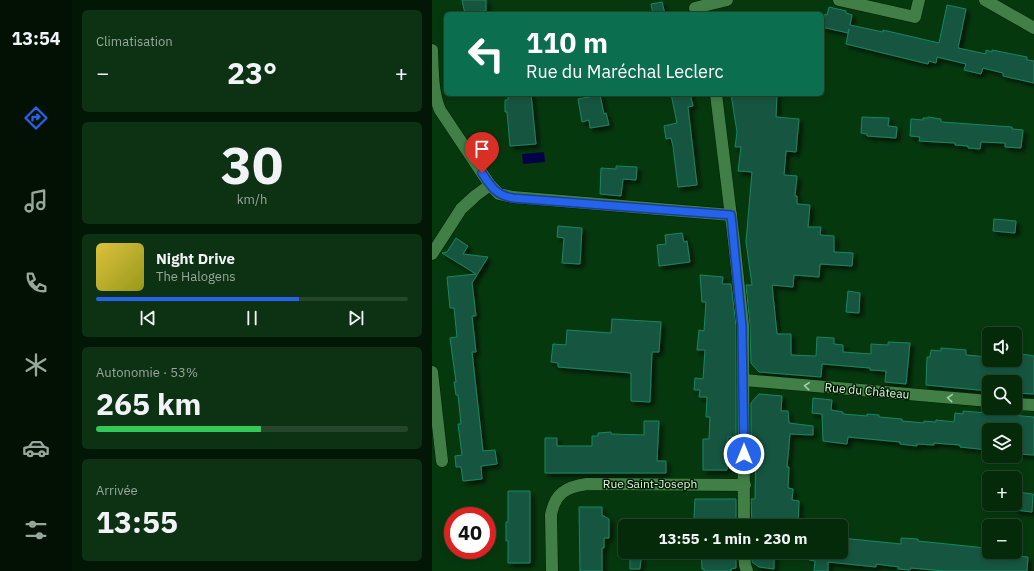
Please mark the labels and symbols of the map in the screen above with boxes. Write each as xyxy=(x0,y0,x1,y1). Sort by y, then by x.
pin xyxy=(465,132,499,173)
street label: Rue du Château xyxy=(824,379,910,402)
one-way arrow xyxy=(804,381,810,390)
one-way arrow xyxy=(947,394,953,403)
position arrow xyxy=(723,433,765,475)
street label: Rue Saint-Joseph xyxy=(603,476,697,491)
speed limit sign: 40 xyxy=(444,507,496,559)

